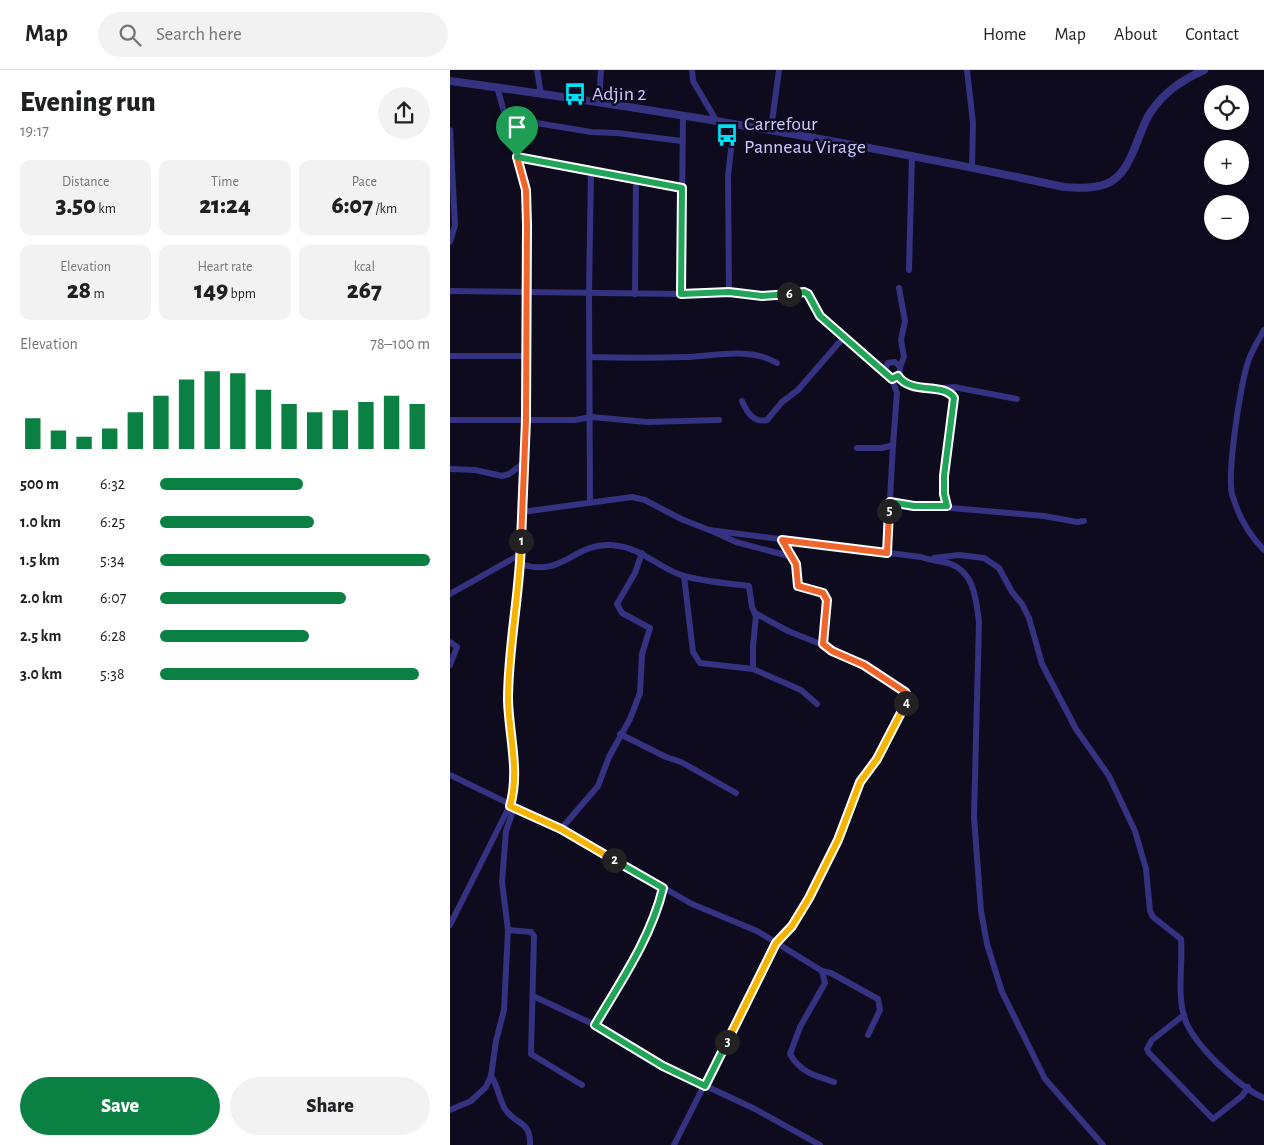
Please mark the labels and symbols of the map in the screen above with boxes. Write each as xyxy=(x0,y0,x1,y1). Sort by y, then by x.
bus stop icon: Adjin 2 xyxy=(562,81,588,107)
place label: Adjin 2 xyxy=(592,84,646,104)
pin xyxy=(496,106,538,157)
place label: Carrefour Panneau Virage xyxy=(744,114,866,157)
bus stop icon: Carrefour Panneau Virage xyxy=(714,122,740,148)
pin: 6 xyxy=(776,282,802,306)
pin: 5 xyxy=(876,498,902,524)
pin: 1 xyxy=(508,528,534,554)
pin: 4 xyxy=(894,690,918,716)
pin: 2 xyxy=(602,848,626,872)
pin: 3 xyxy=(714,1030,740,1054)

